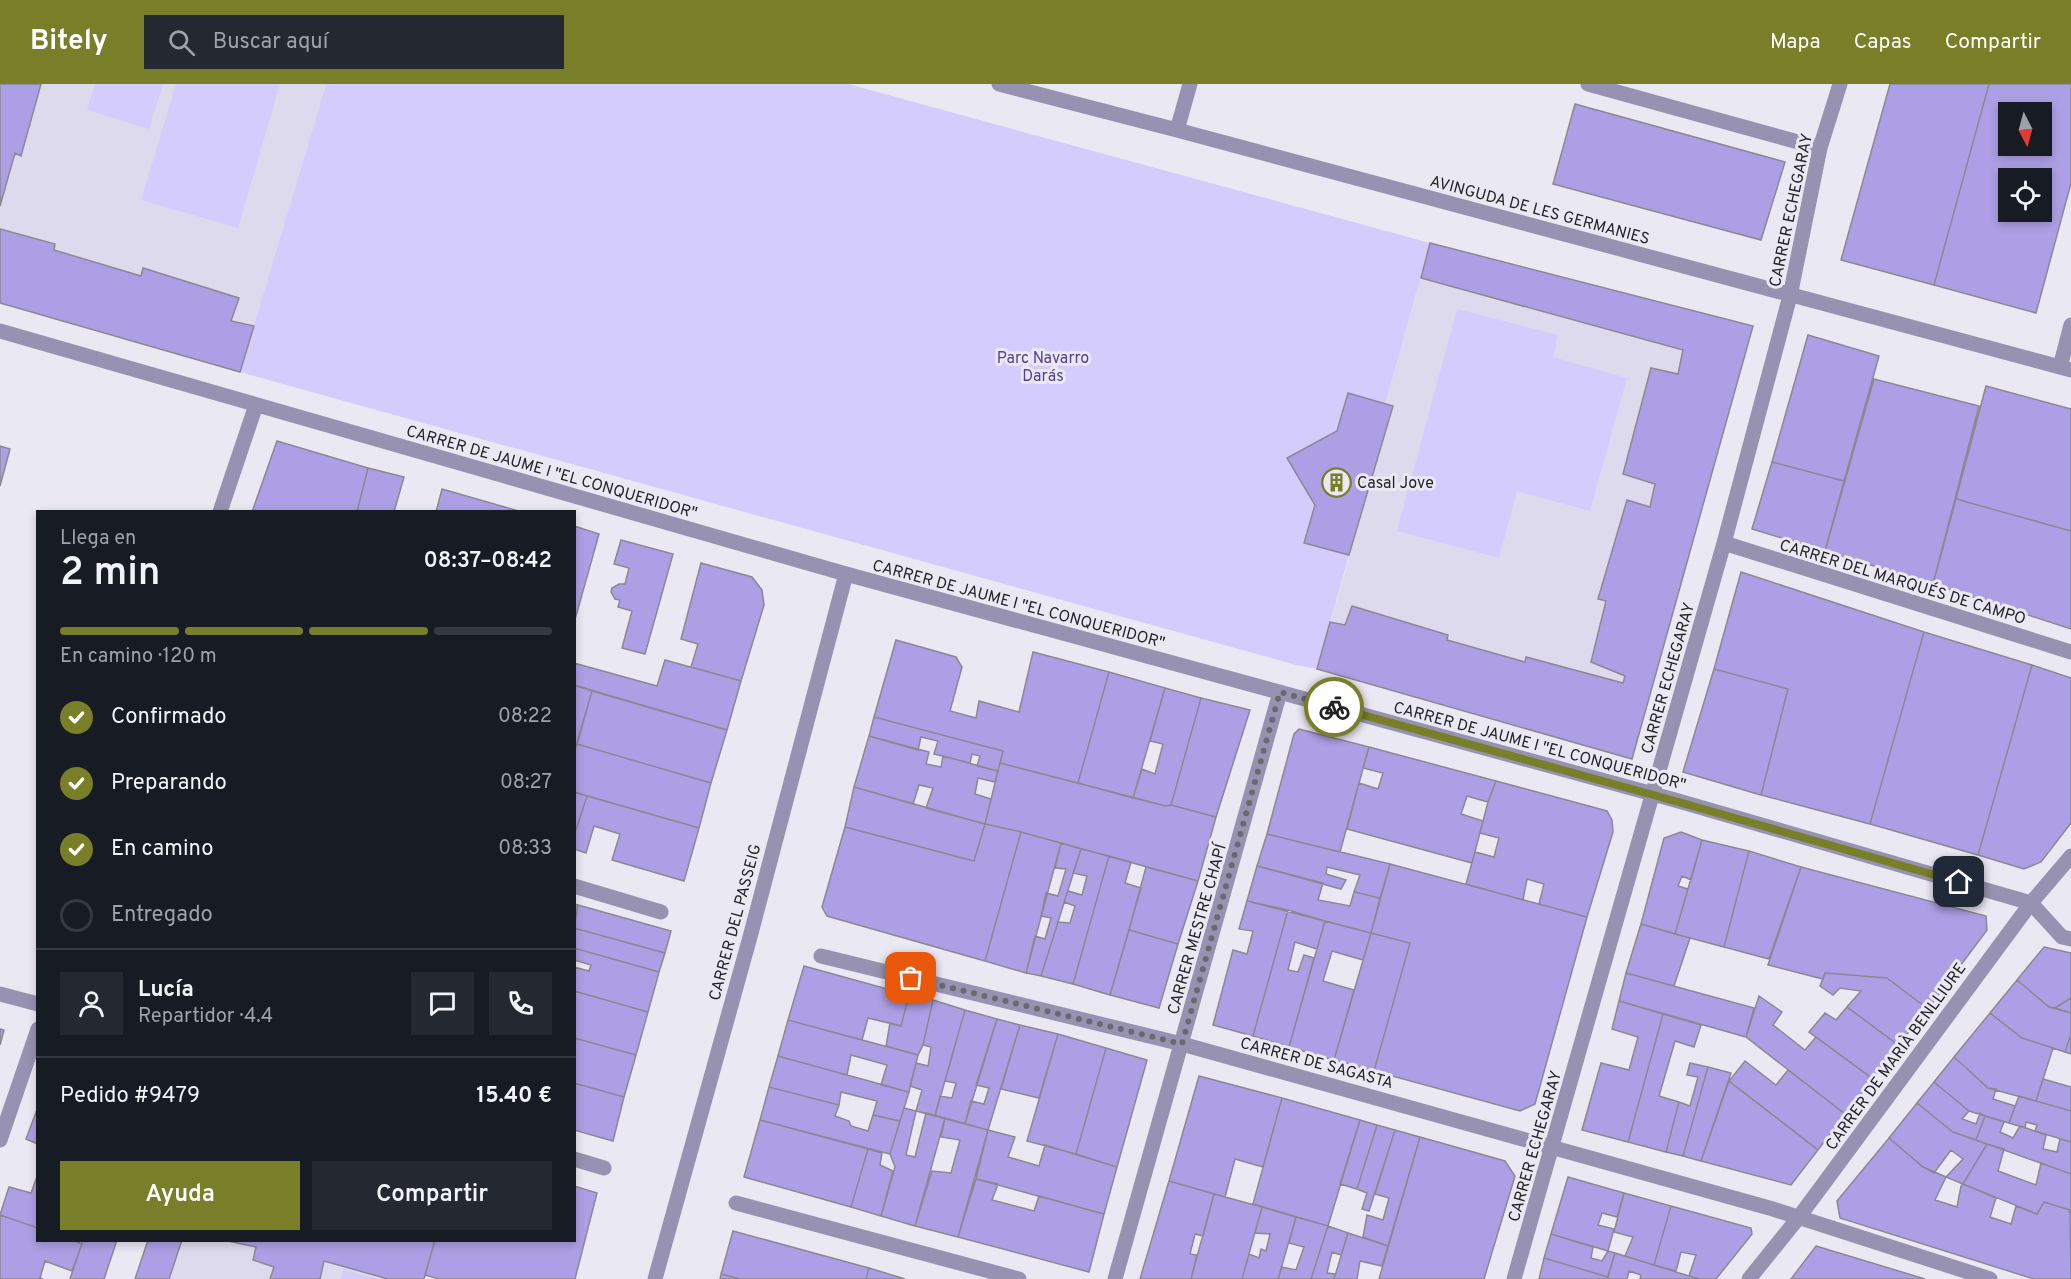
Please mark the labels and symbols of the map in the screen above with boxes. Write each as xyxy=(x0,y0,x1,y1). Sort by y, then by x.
north arrow xyxy=(1998,102,2052,156)
street label: CARRER ECHEGARAY xyxy=(1766,132,1818,289)
street label: AVINGUDA DE LES GERMANIES xyxy=(1427,172,1652,250)
park label: Parc Navarro Darás xyxy=(997,349,1089,387)
street label: CARRER DE JAUME I "EL CONQUERIDOR" xyxy=(404,422,699,524)
building icon: Casal Jove xyxy=(1320,466,1352,498)
place label: Casal Jove xyxy=(1357,474,1434,494)
street label: CARRER DEL MARQUÉS DE CAMPO xyxy=(1777,534,2029,630)
street label: CARRER DE JAUME I "EL CONQUERIDOR" xyxy=(870,556,1167,654)
street label: CARRER ECHEGARAY xyxy=(1638,601,1700,757)
courier xyxy=(1304,677,1364,737)
street label: CARRER DE JAUME I "EL CONQUERIDOR" xyxy=(1391,698,1688,796)
street label: CARRER MESTRE CHAPÍ xyxy=(1162,840,1232,1017)
street label: CARRER DEL PASSEIG xyxy=(705,842,767,1003)
pin xyxy=(1933,856,1984,907)
pin xyxy=(885,952,936,1003)
street label: CARRER DE MARIÀ BENLLIURE xyxy=(1820,958,1971,1155)
street label: CARRER DE SAGASTA xyxy=(1238,1034,1396,1094)
street label: CARRER ECHEGARAY xyxy=(1505,1069,1567,1225)

